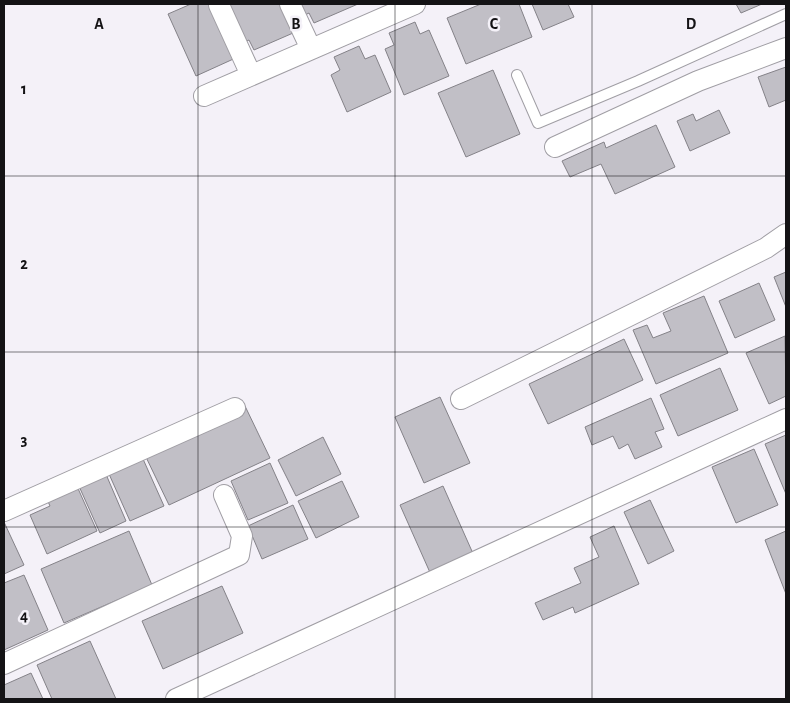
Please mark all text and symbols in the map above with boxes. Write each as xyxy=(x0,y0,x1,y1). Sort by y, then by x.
text: A xyxy=(94,16,104,32)
text: B xyxy=(291,16,301,32)
text: C xyxy=(490,16,499,32)
text: D xyxy=(686,16,697,32)
text: 1 xyxy=(21,81,27,97)
text: 2 xyxy=(20,256,28,272)
text: 3 xyxy=(21,432,28,448)
text: 4 xyxy=(20,608,28,624)

